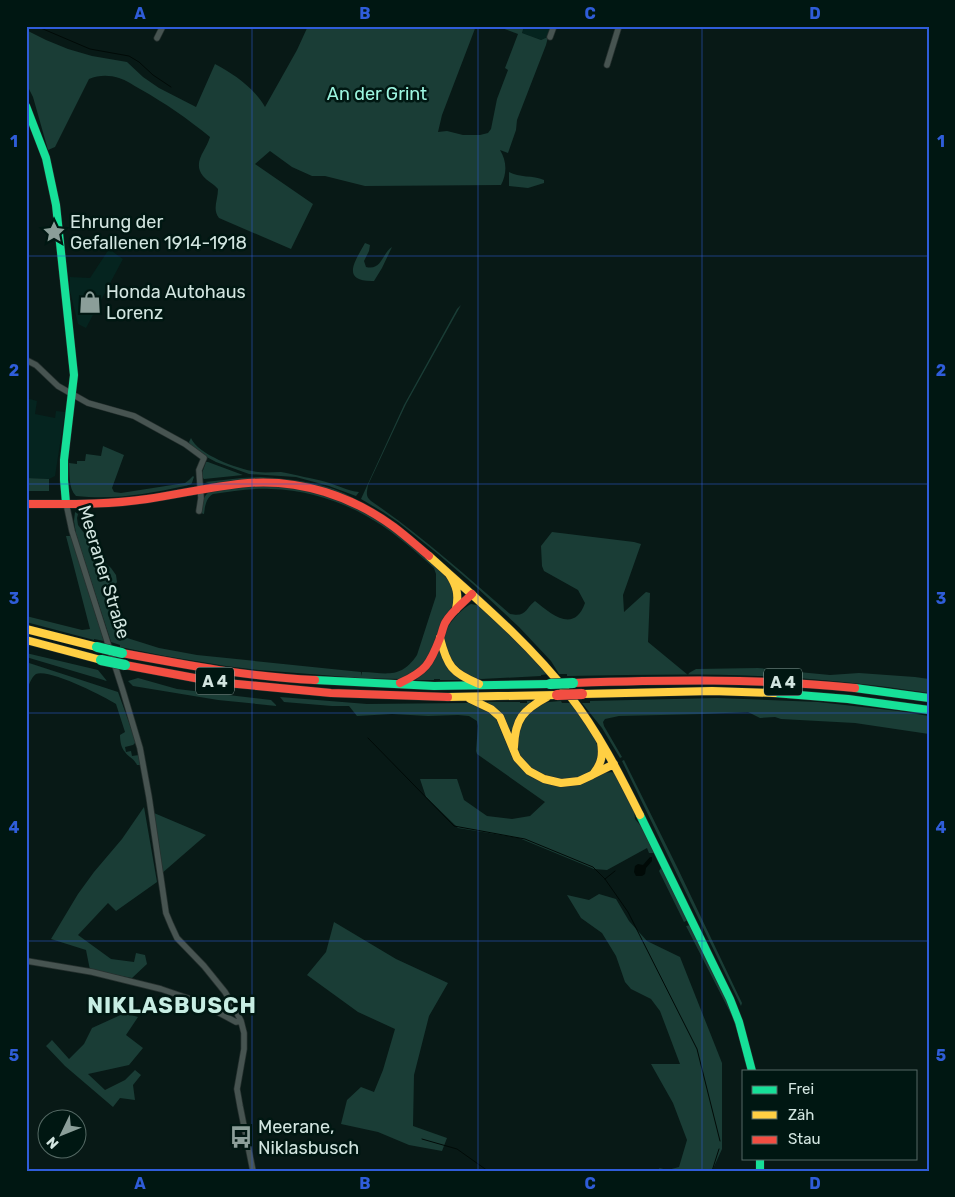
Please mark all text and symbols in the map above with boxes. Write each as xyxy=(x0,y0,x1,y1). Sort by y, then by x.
text: A xyxy=(134,4,146,23)
text: B xyxy=(359,4,371,23)
text: C xyxy=(584,4,596,23)
text: D xyxy=(809,4,821,23)
park label: An der Grint xyxy=(327,83,427,105)
text: 1 xyxy=(10,132,18,151)
text: 1 xyxy=(937,132,945,151)
place label: Ehrung der Gefallenen 1914-1918 xyxy=(70,211,247,254)
place icon: Ehrung der Gefallenen 1914-1918 xyxy=(41,219,67,245)
place label: Honda Autohaus Lorenz xyxy=(106,281,246,324)
shop icon: Honda Autohaus Lorenz xyxy=(77,289,103,315)
text: 2 xyxy=(9,361,19,380)
text: 2 xyxy=(936,361,946,380)
street label: Meeraner Straße xyxy=(73,503,135,641)
text: 3 xyxy=(9,589,19,608)
text: 3 xyxy=(936,589,946,608)
road number: A 4 xyxy=(196,668,234,694)
road number: A 4 xyxy=(764,669,802,696)
text: 4 xyxy=(9,818,20,837)
text: 4 xyxy=(936,818,947,837)
district label: NIKLASBUSCH xyxy=(87,992,257,1019)
text: 5 xyxy=(9,1046,19,1065)
text: 5 xyxy=(936,1046,946,1065)
legend xyxy=(742,1070,918,1160)
text: Frei xyxy=(788,1080,814,1098)
text: Zäh xyxy=(788,1106,814,1124)
north arrow xyxy=(38,1110,88,1160)
place label: Meerane, Niklasbusch xyxy=(258,1116,359,1159)
bus stop icon: Meerane, Niklasbusch xyxy=(228,1124,254,1150)
text: Stau xyxy=(788,1130,821,1148)
text: N xyxy=(43,1133,63,1152)
text: A xyxy=(134,1174,146,1193)
text: B xyxy=(359,1174,371,1193)
text: C xyxy=(584,1174,596,1193)
text: D xyxy=(809,1174,821,1193)

